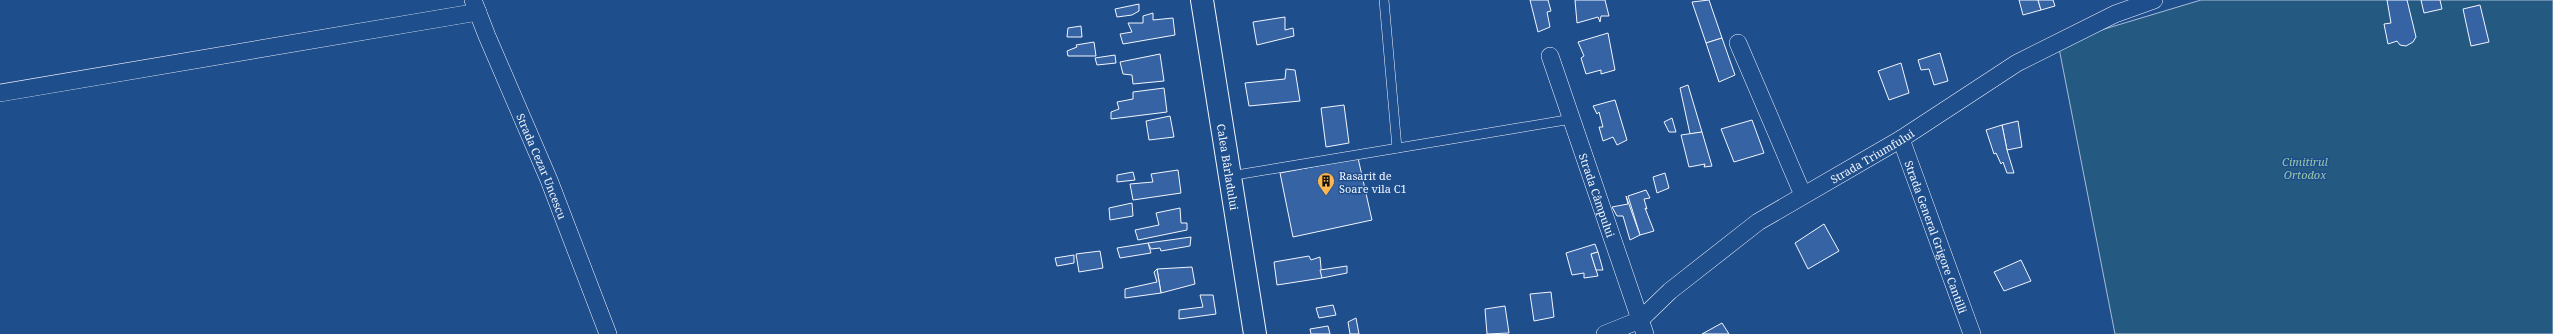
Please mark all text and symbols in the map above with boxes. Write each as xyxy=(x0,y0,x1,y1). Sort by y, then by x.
street label: Strada Cezar Uncescu xyxy=(514,111,571,221)
street label: Calea Bârladului xyxy=(1214,123,1243,212)
street label: Strada Triumfului xyxy=(1827,125,1917,186)
street label: Strada Câmpului xyxy=(1576,151,1619,240)
park label: Cimitirul Ortodox xyxy=(2282,154,2329,182)
street label: Strada General Grigore Cantilli xyxy=(1902,158,1971,316)
place label: Rasarit de Soare vila C1 xyxy=(1339,168,1407,196)
building icon: Rasarit de Soare vila C1 xyxy=(1316,171,1336,196)

